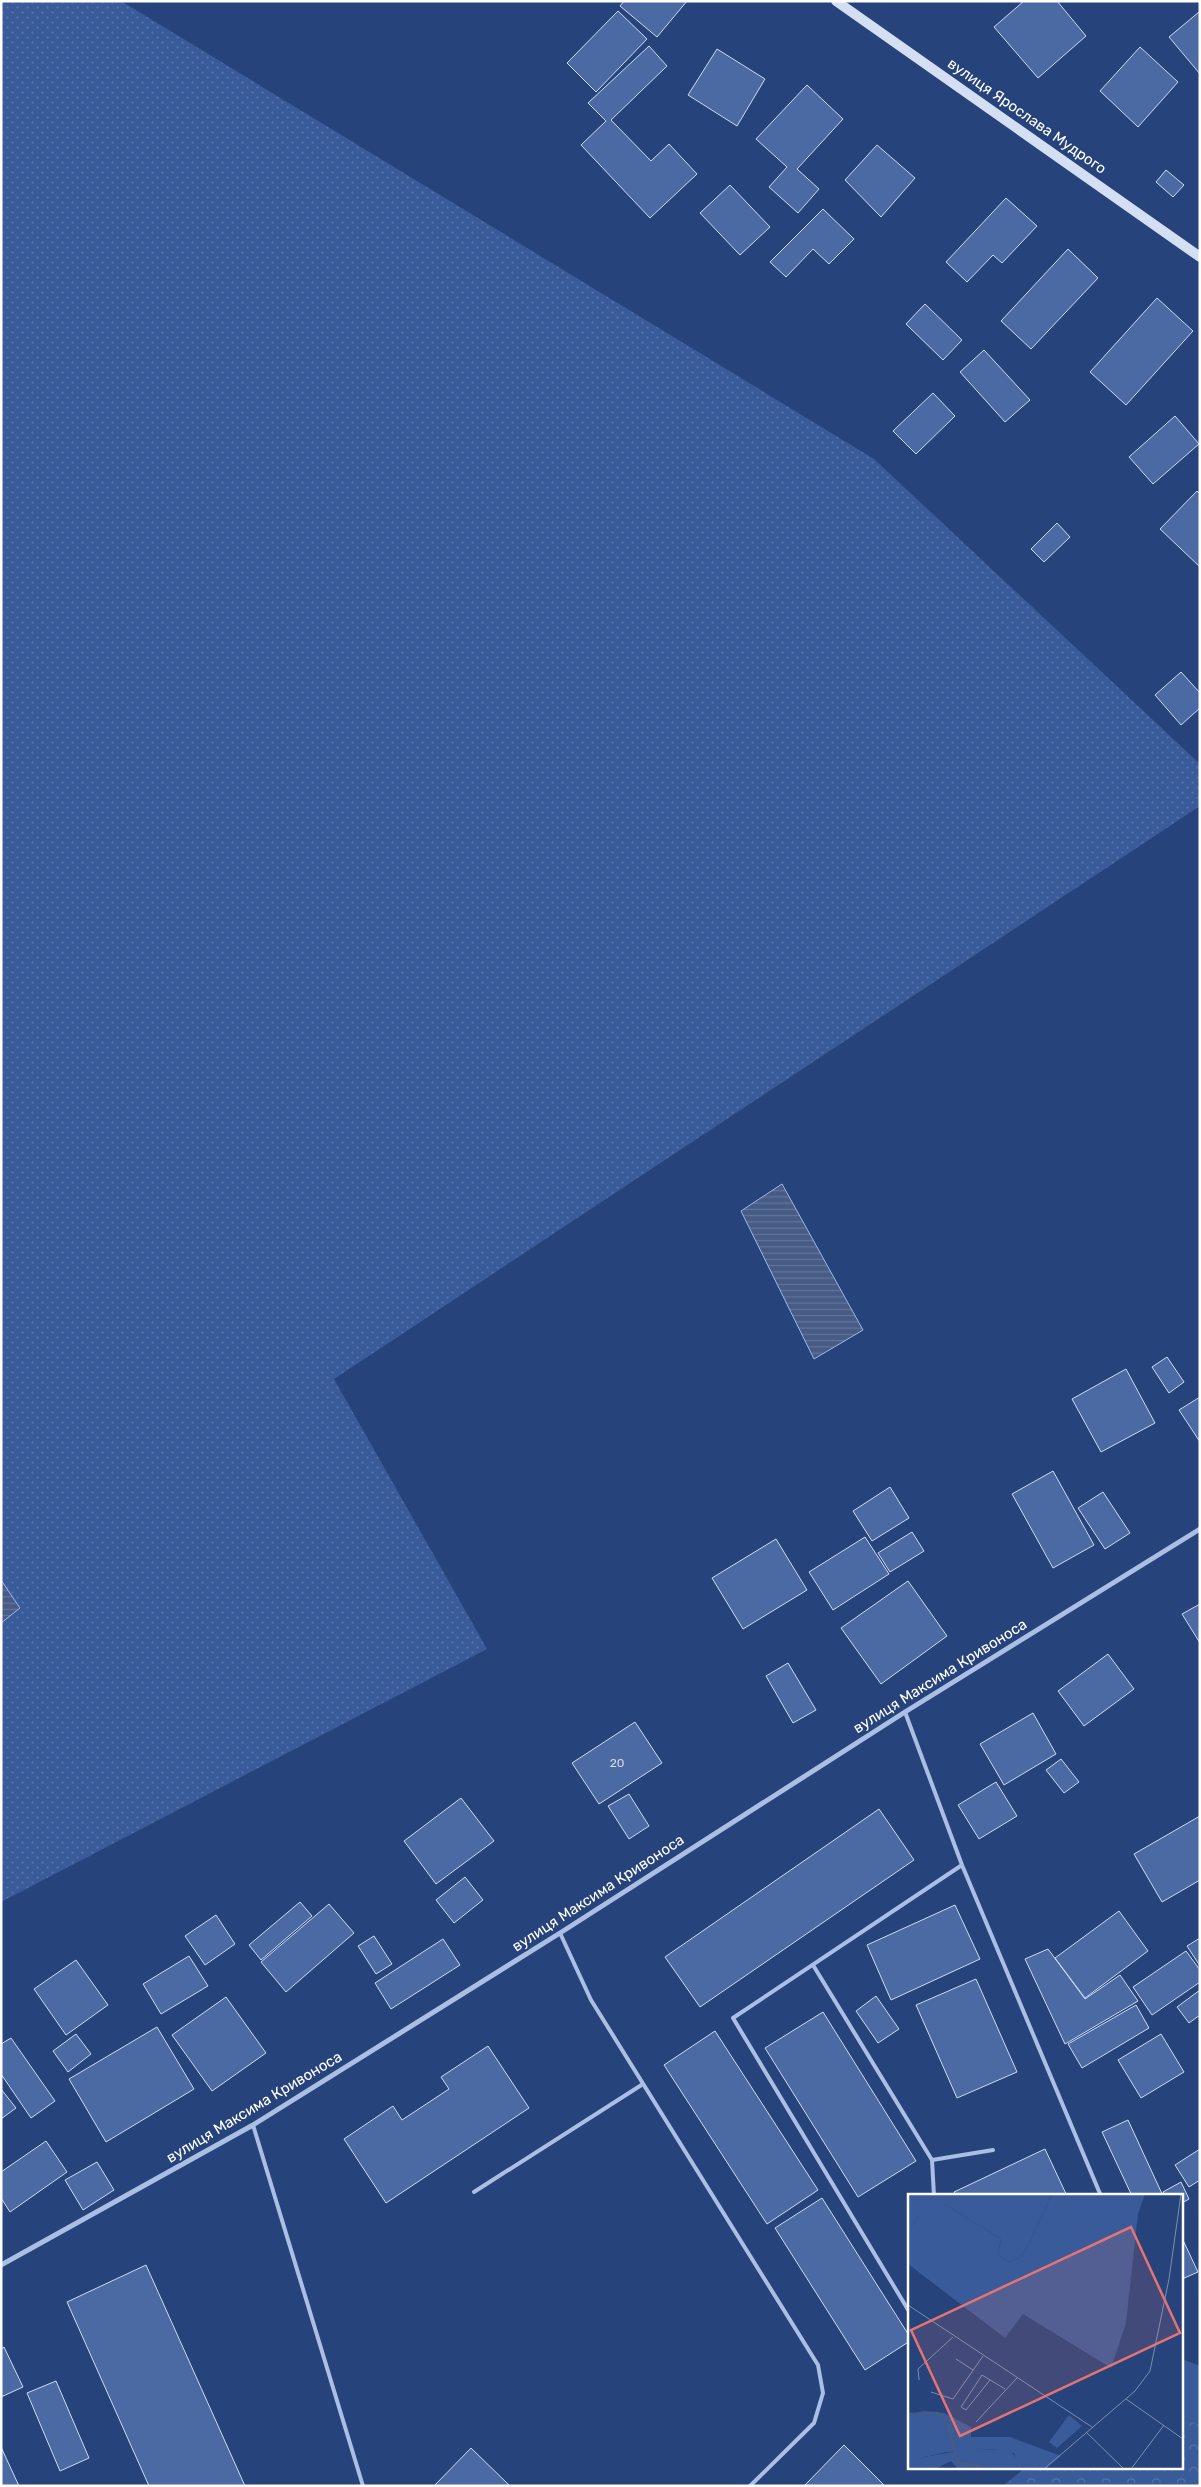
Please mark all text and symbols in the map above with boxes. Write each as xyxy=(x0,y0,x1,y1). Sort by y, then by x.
street label: вулиця Ярослава Мудрого xyxy=(944,54,1110,178)
street label: вулиця Максима Кривоноса xyxy=(850,1615,1030,1737)
house number: 20 xyxy=(610,1756,624,1770)
street label: вулиця Максима Кривоноса xyxy=(509,1831,687,1955)
street label: вулиця Максима Кривоноса xyxy=(163,2047,345,2167)
inset map xyxy=(908,2194,1184,2470)

